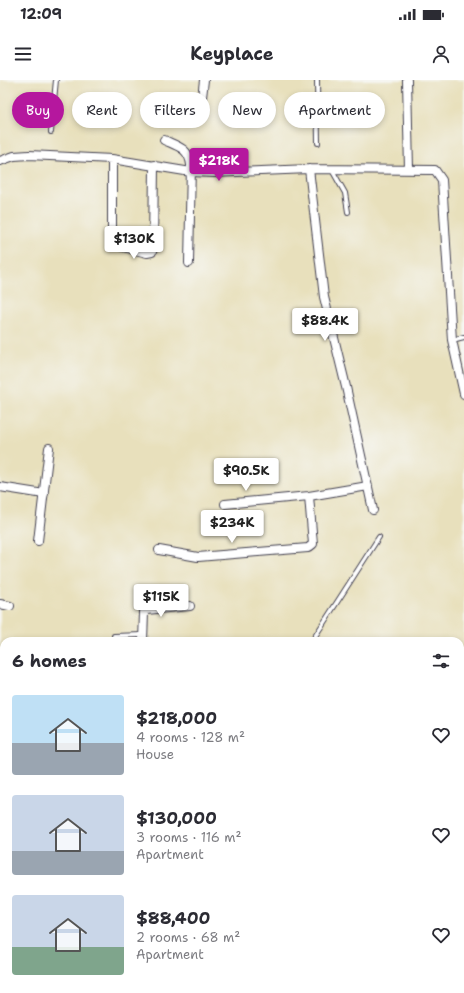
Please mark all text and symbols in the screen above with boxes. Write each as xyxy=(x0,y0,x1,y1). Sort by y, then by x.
text: 12:09 xyxy=(20,4,62,24)
text: Keyplace xyxy=(190,42,274,66)
icon: menu xyxy=(12,43,34,65)
icon: person xyxy=(430,43,452,65)
chip: Buy xyxy=(12,92,64,128)
chip: Rent xyxy=(72,92,132,128)
chip: Filters xyxy=(140,92,210,128)
chip: New xyxy=(218,92,276,128)
chip: Apartment xyxy=(284,92,385,128)
pin: $218K xyxy=(191,148,247,182)
text: $218K xyxy=(199,152,239,169)
pin: $130K xyxy=(106,226,162,260)
text: $130K xyxy=(113,230,155,247)
pin: $88.4K xyxy=(292,308,358,342)
text: $88.4K xyxy=(301,312,349,329)
pin: $90.5K xyxy=(213,458,279,492)
text: $90.5K xyxy=(223,462,269,479)
pin: $234K xyxy=(204,510,260,544)
text: $234K xyxy=(210,514,254,531)
pin: $115K xyxy=(133,584,189,618)
text: $115K xyxy=(143,588,179,605)
text: 6 homes xyxy=(12,650,87,672)
icon: filters xyxy=(430,650,452,672)
text: $218,000 xyxy=(136,707,217,729)
icon: home xyxy=(44,711,92,759)
icon: heart xyxy=(430,724,452,746)
text: 4 rooms · 128 m² xyxy=(136,729,245,746)
text: House xyxy=(136,746,174,763)
text: $130,000 xyxy=(136,807,217,829)
icon: home xyxy=(44,811,92,859)
icon: heart xyxy=(430,824,452,846)
text: 3 rooms · 116 m² xyxy=(136,829,242,846)
text: Apartment xyxy=(136,846,204,863)
text: $88,400 xyxy=(136,907,211,929)
icon: home xyxy=(44,911,92,959)
icon: heart xyxy=(430,924,452,946)
text: 2 rooms · 68 m² xyxy=(136,929,240,946)
text: Apartment xyxy=(136,946,204,963)

